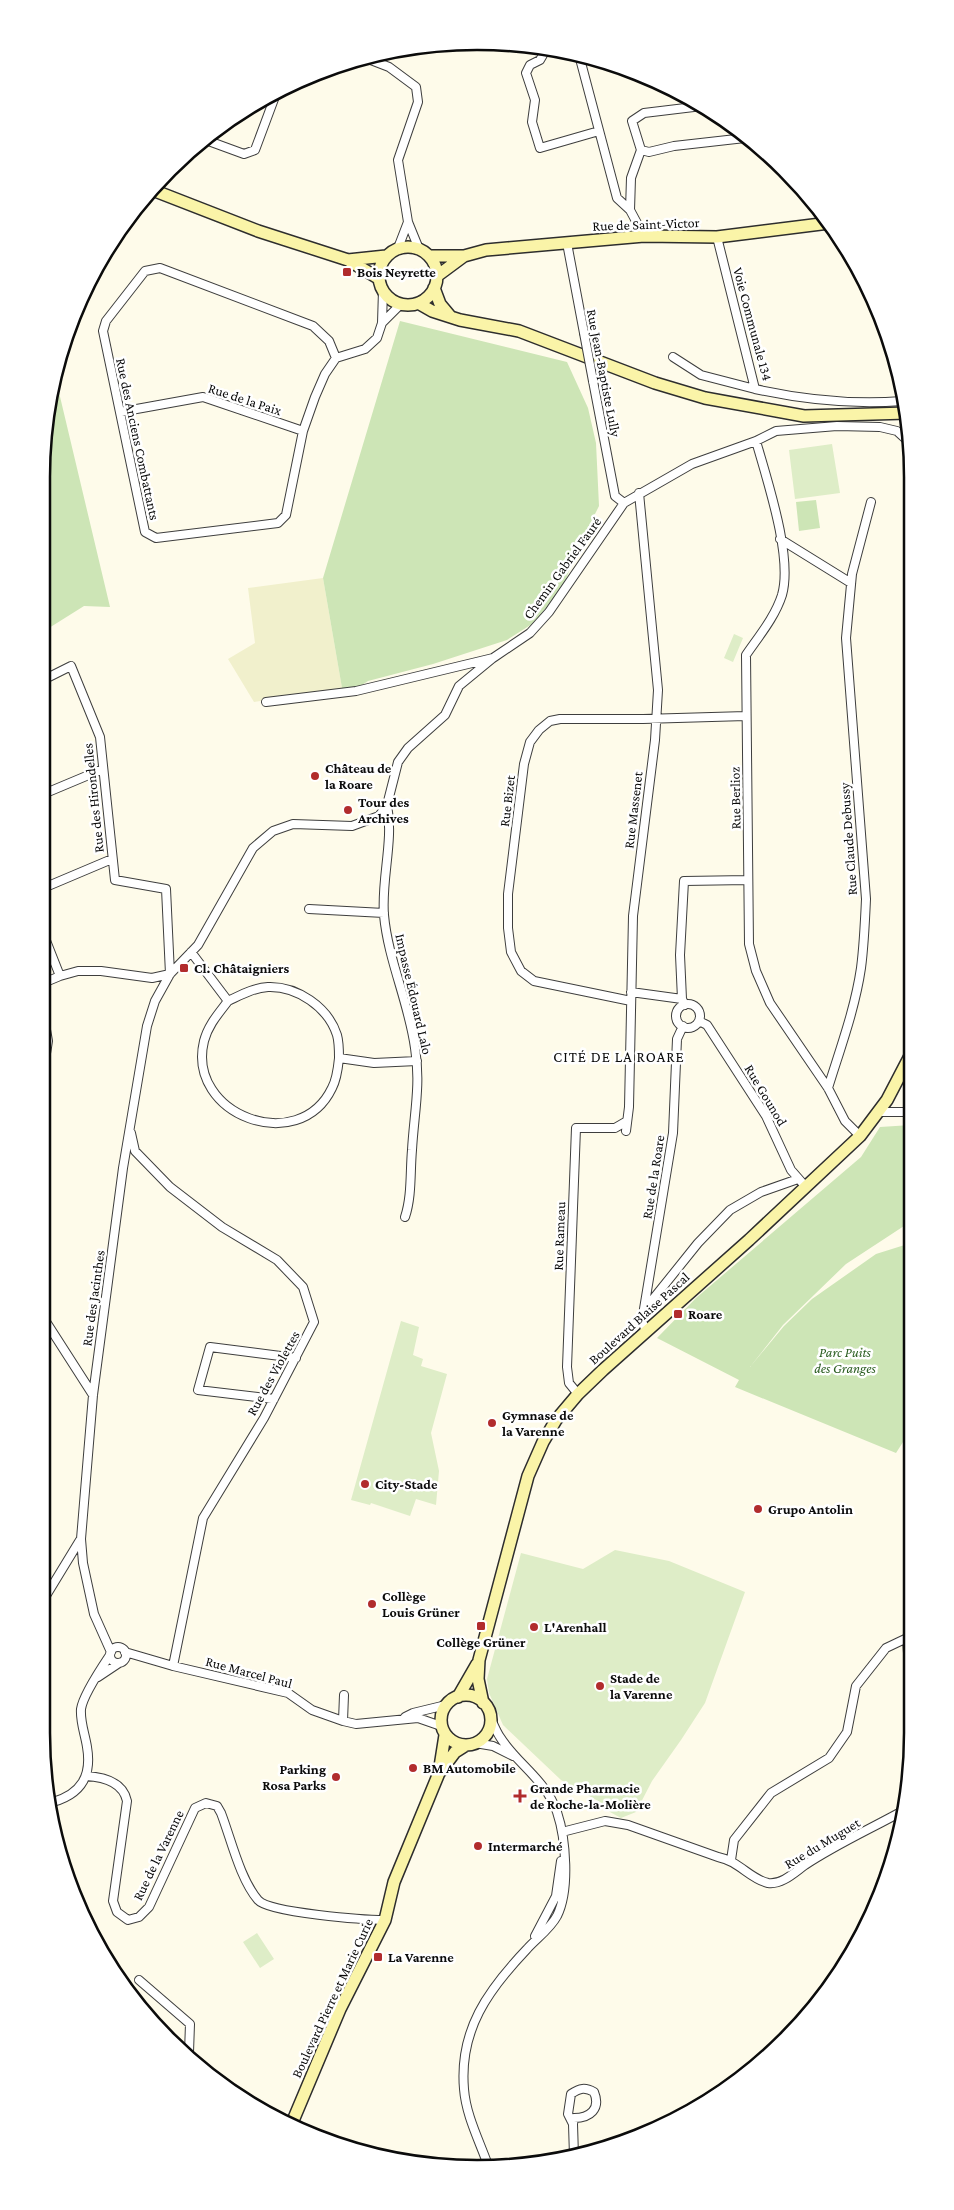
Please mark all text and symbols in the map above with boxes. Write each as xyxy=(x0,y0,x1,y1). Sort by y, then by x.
street label: Rue de Saint-Victor xyxy=(592,214,700,234)
place label: Bois Neyrette xyxy=(357,264,436,280)
marker: Bois Neyrette xyxy=(341,266,353,278)
street label: Voie Communale 134 xyxy=(730,266,776,382)
street label: Rue Jean-Baptiste Lully xyxy=(584,308,624,439)
street label: Rue des Anciens Combattants xyxy=(113,356,163,522)
street label: Rue de la Paix xyxy=(206,380,284,419)
street label: Chemin Gabriel Fauré xyxy=(520,514,604,622)
street label: Rue des Hirondelles xyxy=(79,742,107,854)
place label: Château de la Roare xyxy=(325,760,392,792)
street label: Rue Berlioz xyxy=(726,766,744,829)
marker: Château de la Roare xyxy=(309,770,321,782)
street label: Rue Massenet xyxy=(620,770,646,849)
street label: Rue Bizet xyxy=(496,774,518,828)
street label: Rue Claude Debussy xyxy=(836,781,860,896)
place label: Tour des Archives xyxy=(357,794,410,826)
marker: Tour des Archives xyxy=(342,804,354,816)
street label: Impasse Édouard Lalo xyxy=(392,932,436,1056)
place label: Cl. Châtaigniers xyxy=(194,960,290,976)
marker: Cl. Châtaigniers xyxy=(178,962,190,974)
district label: CITÉ DE LA ROARE xyxy=(553,1049,685,1065)
street label: Rue Gounod xyxy=(741,1061,791,1129)
street label: Rue de la Roare xyxy=(638,1134,668,1220)
street label: Rue Rameau xyxy=(550,1201,568,1271)
street label: Rue des Jacinthes xyxy=(78,1249,108,1347)
street label: Boulevard Blaise Pascal xyxy=(585,1268,693,1367)
place label: Roare xyxy=(688,1306,723,1322)
marker: Roare xyxy=(672,1308,684,1320)
street label: Rue des Violettes xyxy=(243,1328,303,1418)
park label: Parc Puits des Granges xyxy=(814,1344,877,1376)
place label: Gymnase de la Varenne xyxy=(502,1407,574,1439)
marker: Gymnase de la Varenne xyxy=(486,1417,498,1429)
place label: City-Stade xyxy=(375,1476,438,1492)
marker: City-Stade xyxy=(359,1478,371,1490)
place label: Grupo Antolin xyxy=(768,1501,853,1517)
marker: Grupo Antolin xyxy=(752,1503,764,1515)
place label: Collège Louis Grüner xyxy=(382,1588,460,1620)
marker: Collège Louis Grüner xyxy=(366,1598,378,1610)
place label: L'Arenhall xyxy=(544,1619,607,1635)
marker: Collège Grüner xyxy=(475,1620,487,1632)
marker: L'Arenhall xyxy=(528,1621,540,1633)
place label: Collège Grüner xyxy=(436,1634,526,1650)
street label: Rue Marcel Paul xyxy=(204,1653,294,1691)
place label: Stade de la Varenne xyxy=(610,1670,673,1702)
marker: Stade de la Varenne xyxy=(594,1680,606,1692)
place label: BM Automobile xyxy=(423,1760,516,1776)
place label: Parking Rosa Parks xyxy=(262,1761,326,1793)
marker: BM Automobile xyxy=(407,1762,419,1774)
marker: Parking Rosa Parks xyxy=(330,1771,342,1783)
place label: Grande Pharmacie de Roche-la-Molière xyxy=(530,1780,651,1812)
marker: Grande Pharmacie de Roche-la-Molière xyxy=(514,1790,526,1802)
street label: Rue de la Varenne xyxy=(129,1807,187,1903)
street label: Rue du Muguet xyxy=(781,1814,863,1872)
place label: Intermarché xyxy=(488,1838,563,1854)
marker: Intermarché xyxy=(472,1840,484,1852)
street label: Boulevard Pierre et Marie Curie xyxy=(288,1916,376,2080)
place label: La Varenne xyxy=(388,1949,454,1965)
marker: La Varenne xyxy=(372,1951,384,1963)

